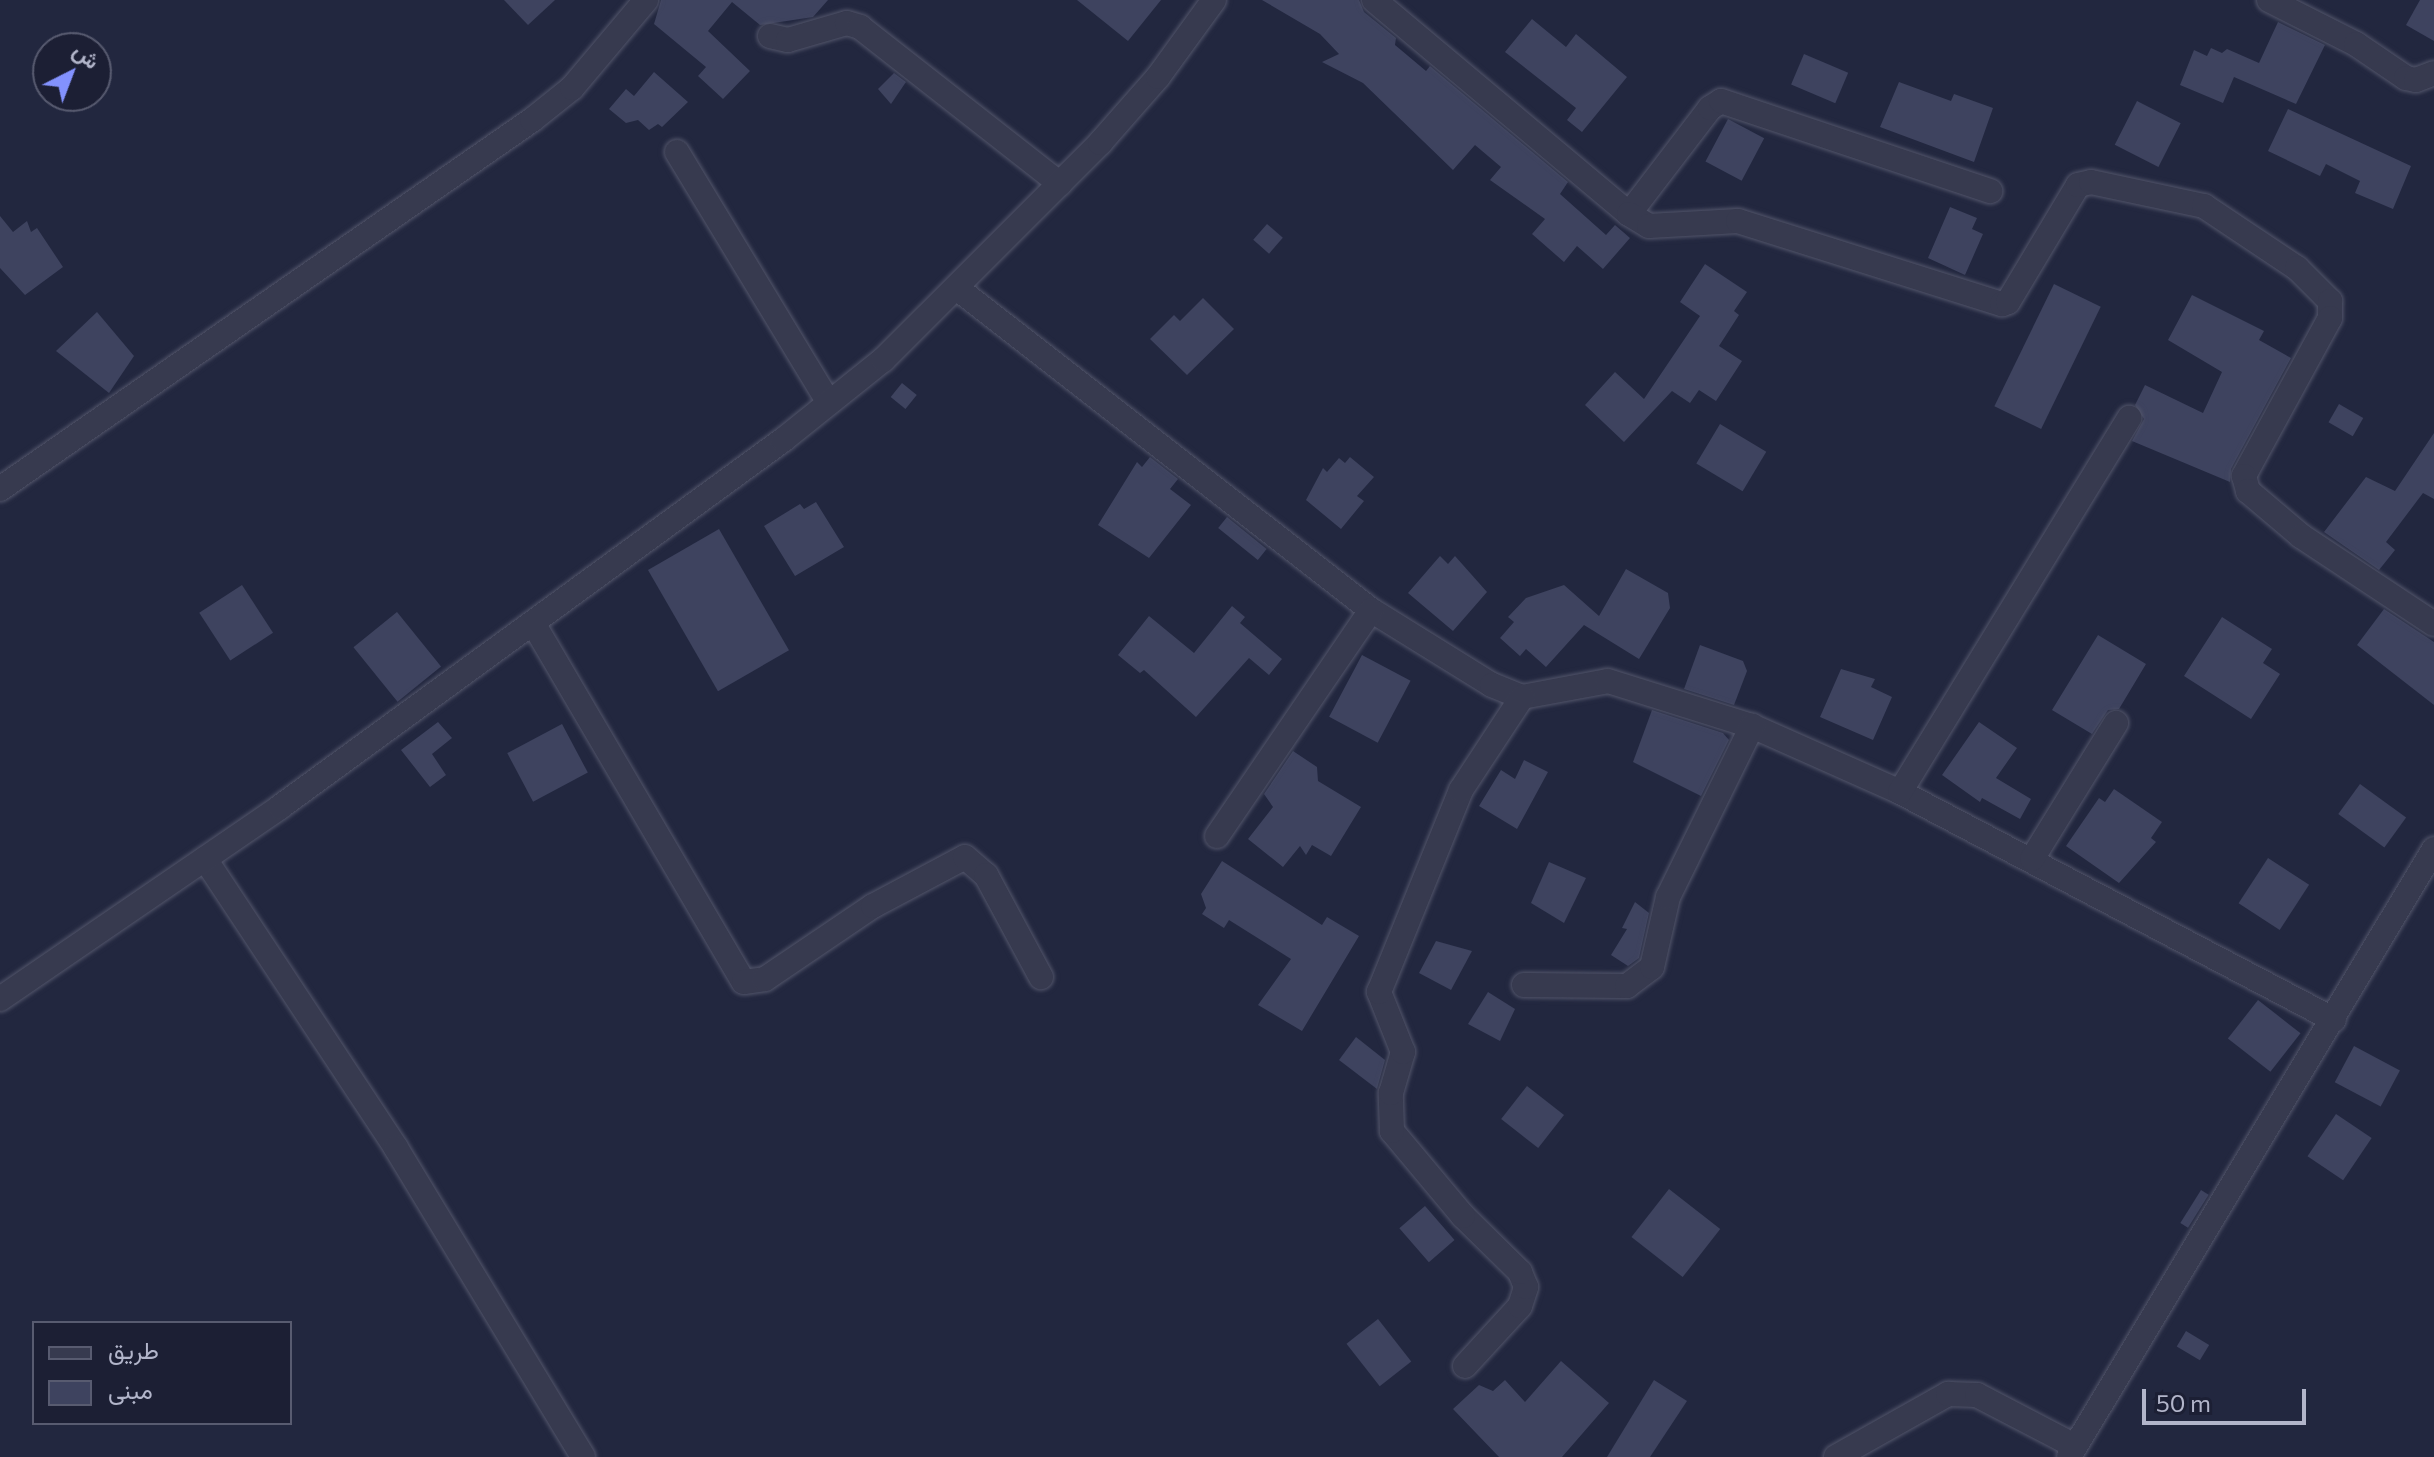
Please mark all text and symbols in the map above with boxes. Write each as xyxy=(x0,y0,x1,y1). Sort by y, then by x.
north arrow xyxy=(32,32,112,112)
text: ش xyxy=(68,36,106,74)
legend xyxy=(32,1321,292,1425)
text: طريق xyxy=(108,1335,159,1364)
scale bar xyxy=(2146,1373,2310,1423)
text: مبنى xyxy=(108,1375,153,1404)
text: 50 m xyxy=(2156,1388,2211,1417)

